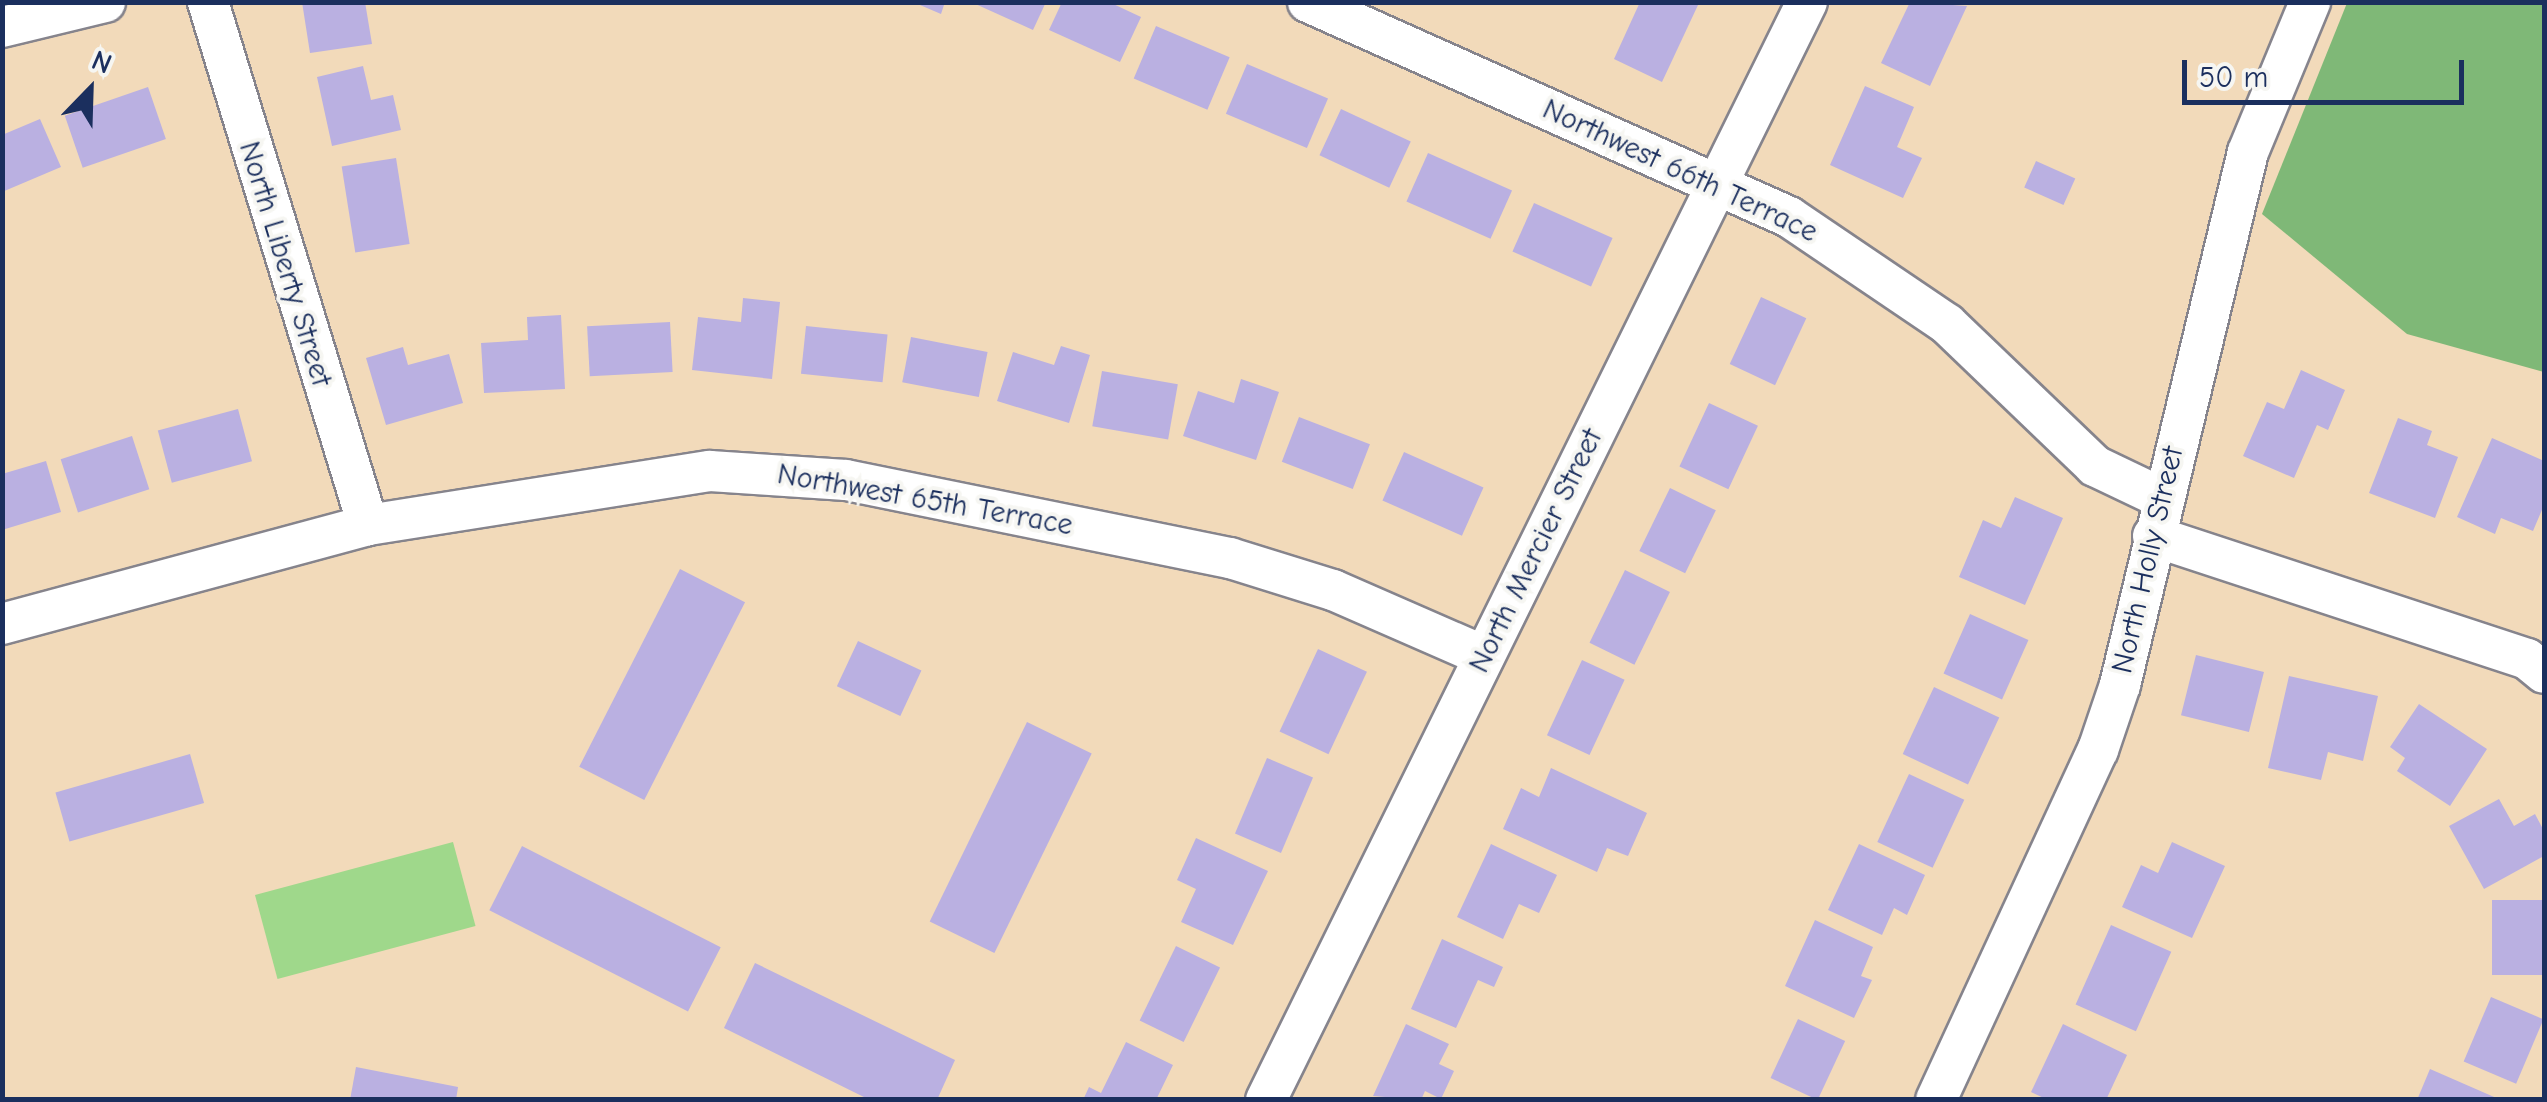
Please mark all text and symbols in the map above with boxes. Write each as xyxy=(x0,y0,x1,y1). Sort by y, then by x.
north arrow xyxy=(40,40,140,140)
scale bar xyxy=(2187,40,2470,102)
text: N xyxy=(87,44,116,81)
text: 50 m xyxy=(2199,60,2268,95)
street label: Northwest 66th Terrace xyxy=(1537,91,1823,251)
street label: North Liberty Street xyxy=(231,137,339,391)
street label: North Mercier Street xyxy=(1461,423,1611,679)
street label: North Holly Street xyxy=(2104,443,2192,677)
street label: Northwest 65th Terrace xyxy=(774,456,1076,544)

